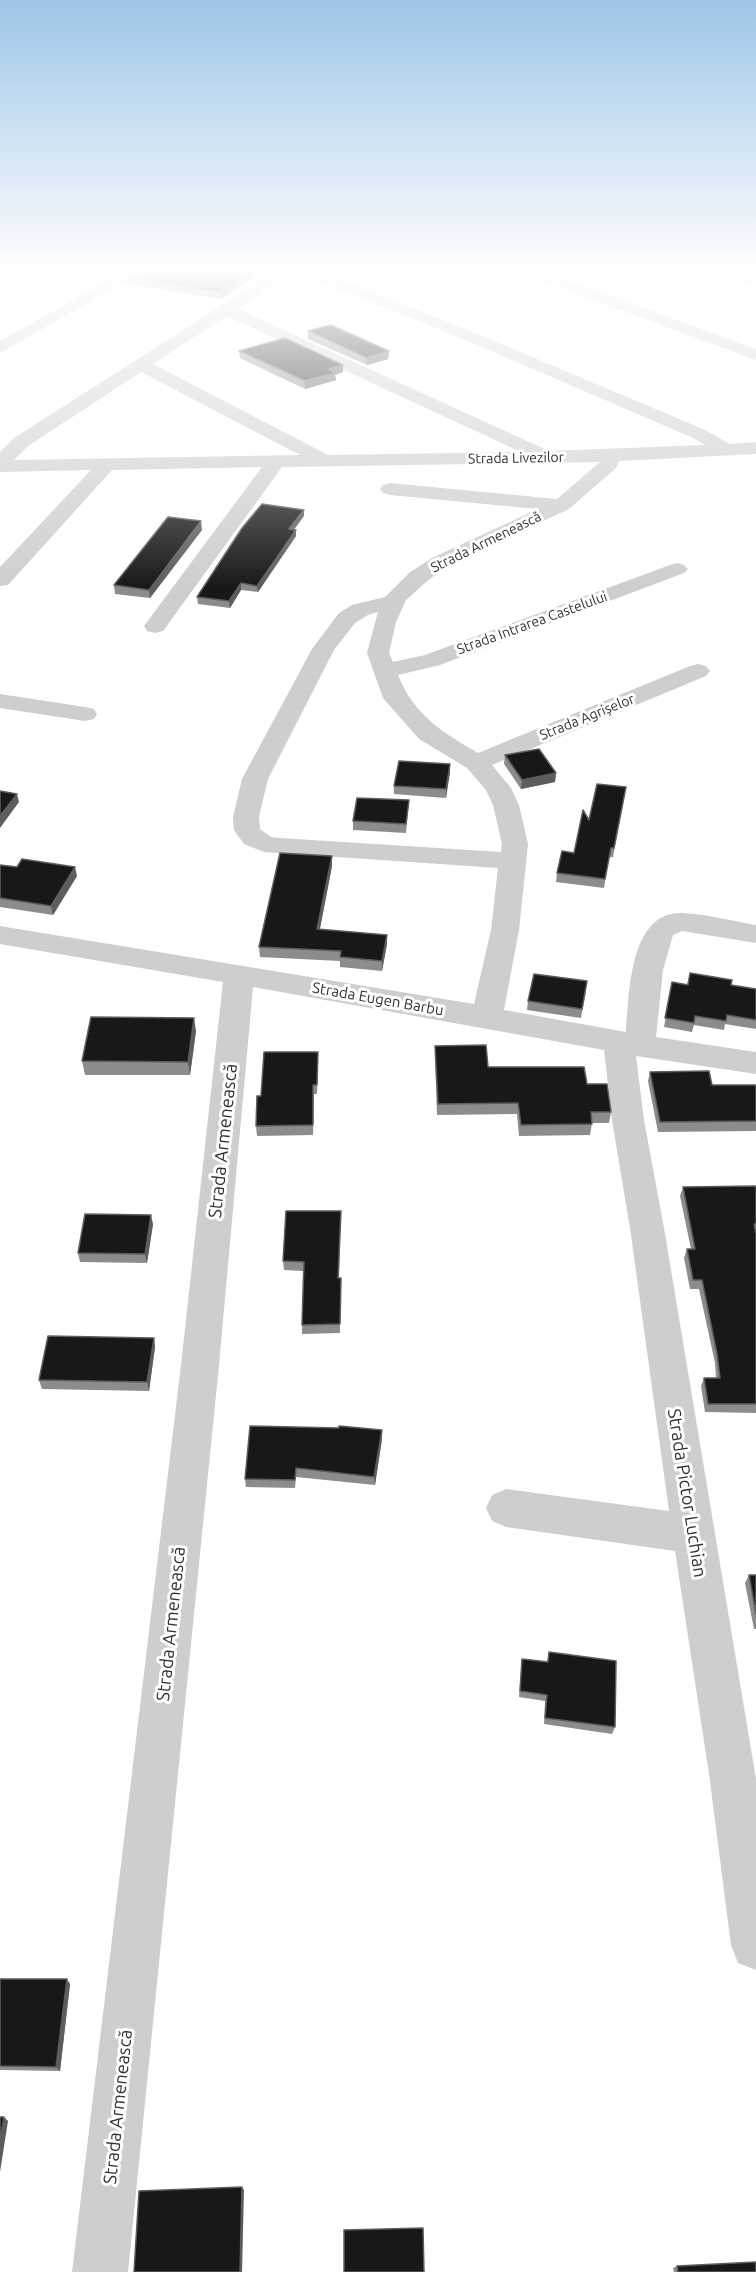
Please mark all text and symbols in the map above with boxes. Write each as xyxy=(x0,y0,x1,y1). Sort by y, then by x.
street label: Strada Livezilor xyxy=(468,449,564,467)
street label: Strada Armenească xyxy=(428,508,544,576)
street label: Strada Intrarea Castelului xyxy=(455,588,609,658)
street label: Strada Agrișelor xyxy=(537,690,637,744)
street label: Strada Eugen Barbu xyxy=(311,979,445,1019)
street label: Strada Armenească xyxy=(204,1063,242,1219)
street label: Strada Pictor Luchian xyxy=(663,1407,711,1579)
street label: Strada Armenească xyxy=(152,1546,190,1702)
street label: Strada Armenească xyxy=(99,2029,137,2185)

